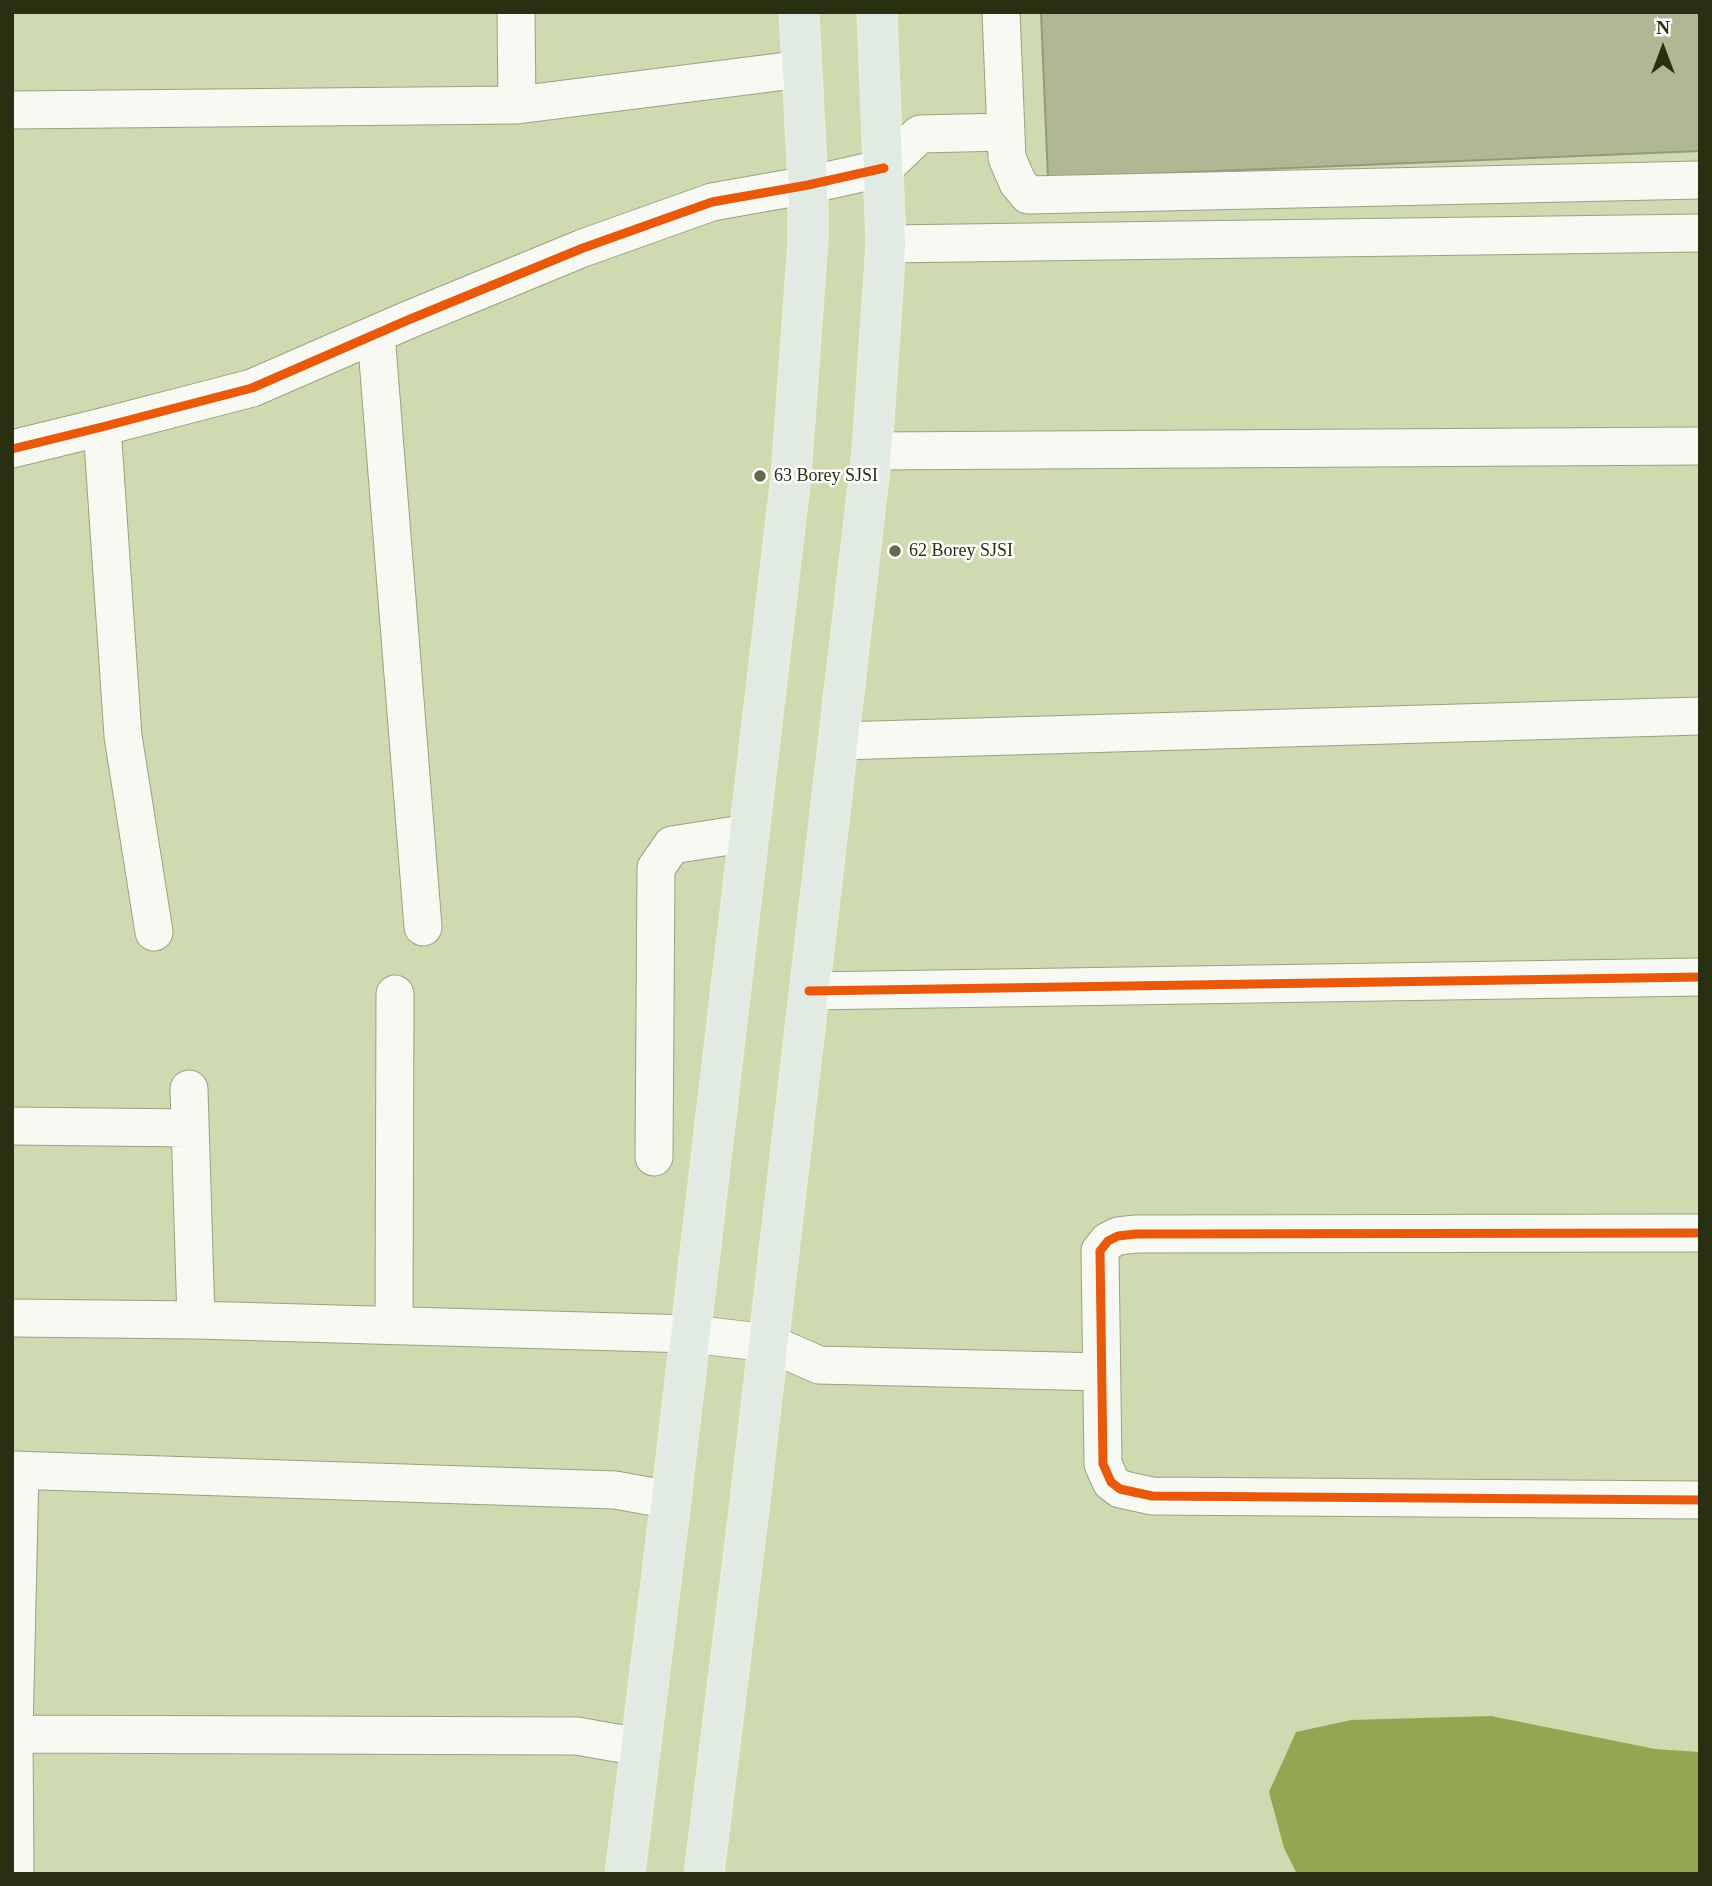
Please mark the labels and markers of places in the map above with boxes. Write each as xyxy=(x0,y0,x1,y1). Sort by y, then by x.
place label: 63 Borey SJSI xyxy=(774,465,878,487)
marker: 63 Borey SJSI xyxy=(752,468,768,484)
place label: 62 Borey SJSI xyxy=(909,540,1013,562)
marker: 62 Borey SJSI xyxy=(887,543,903,559)

